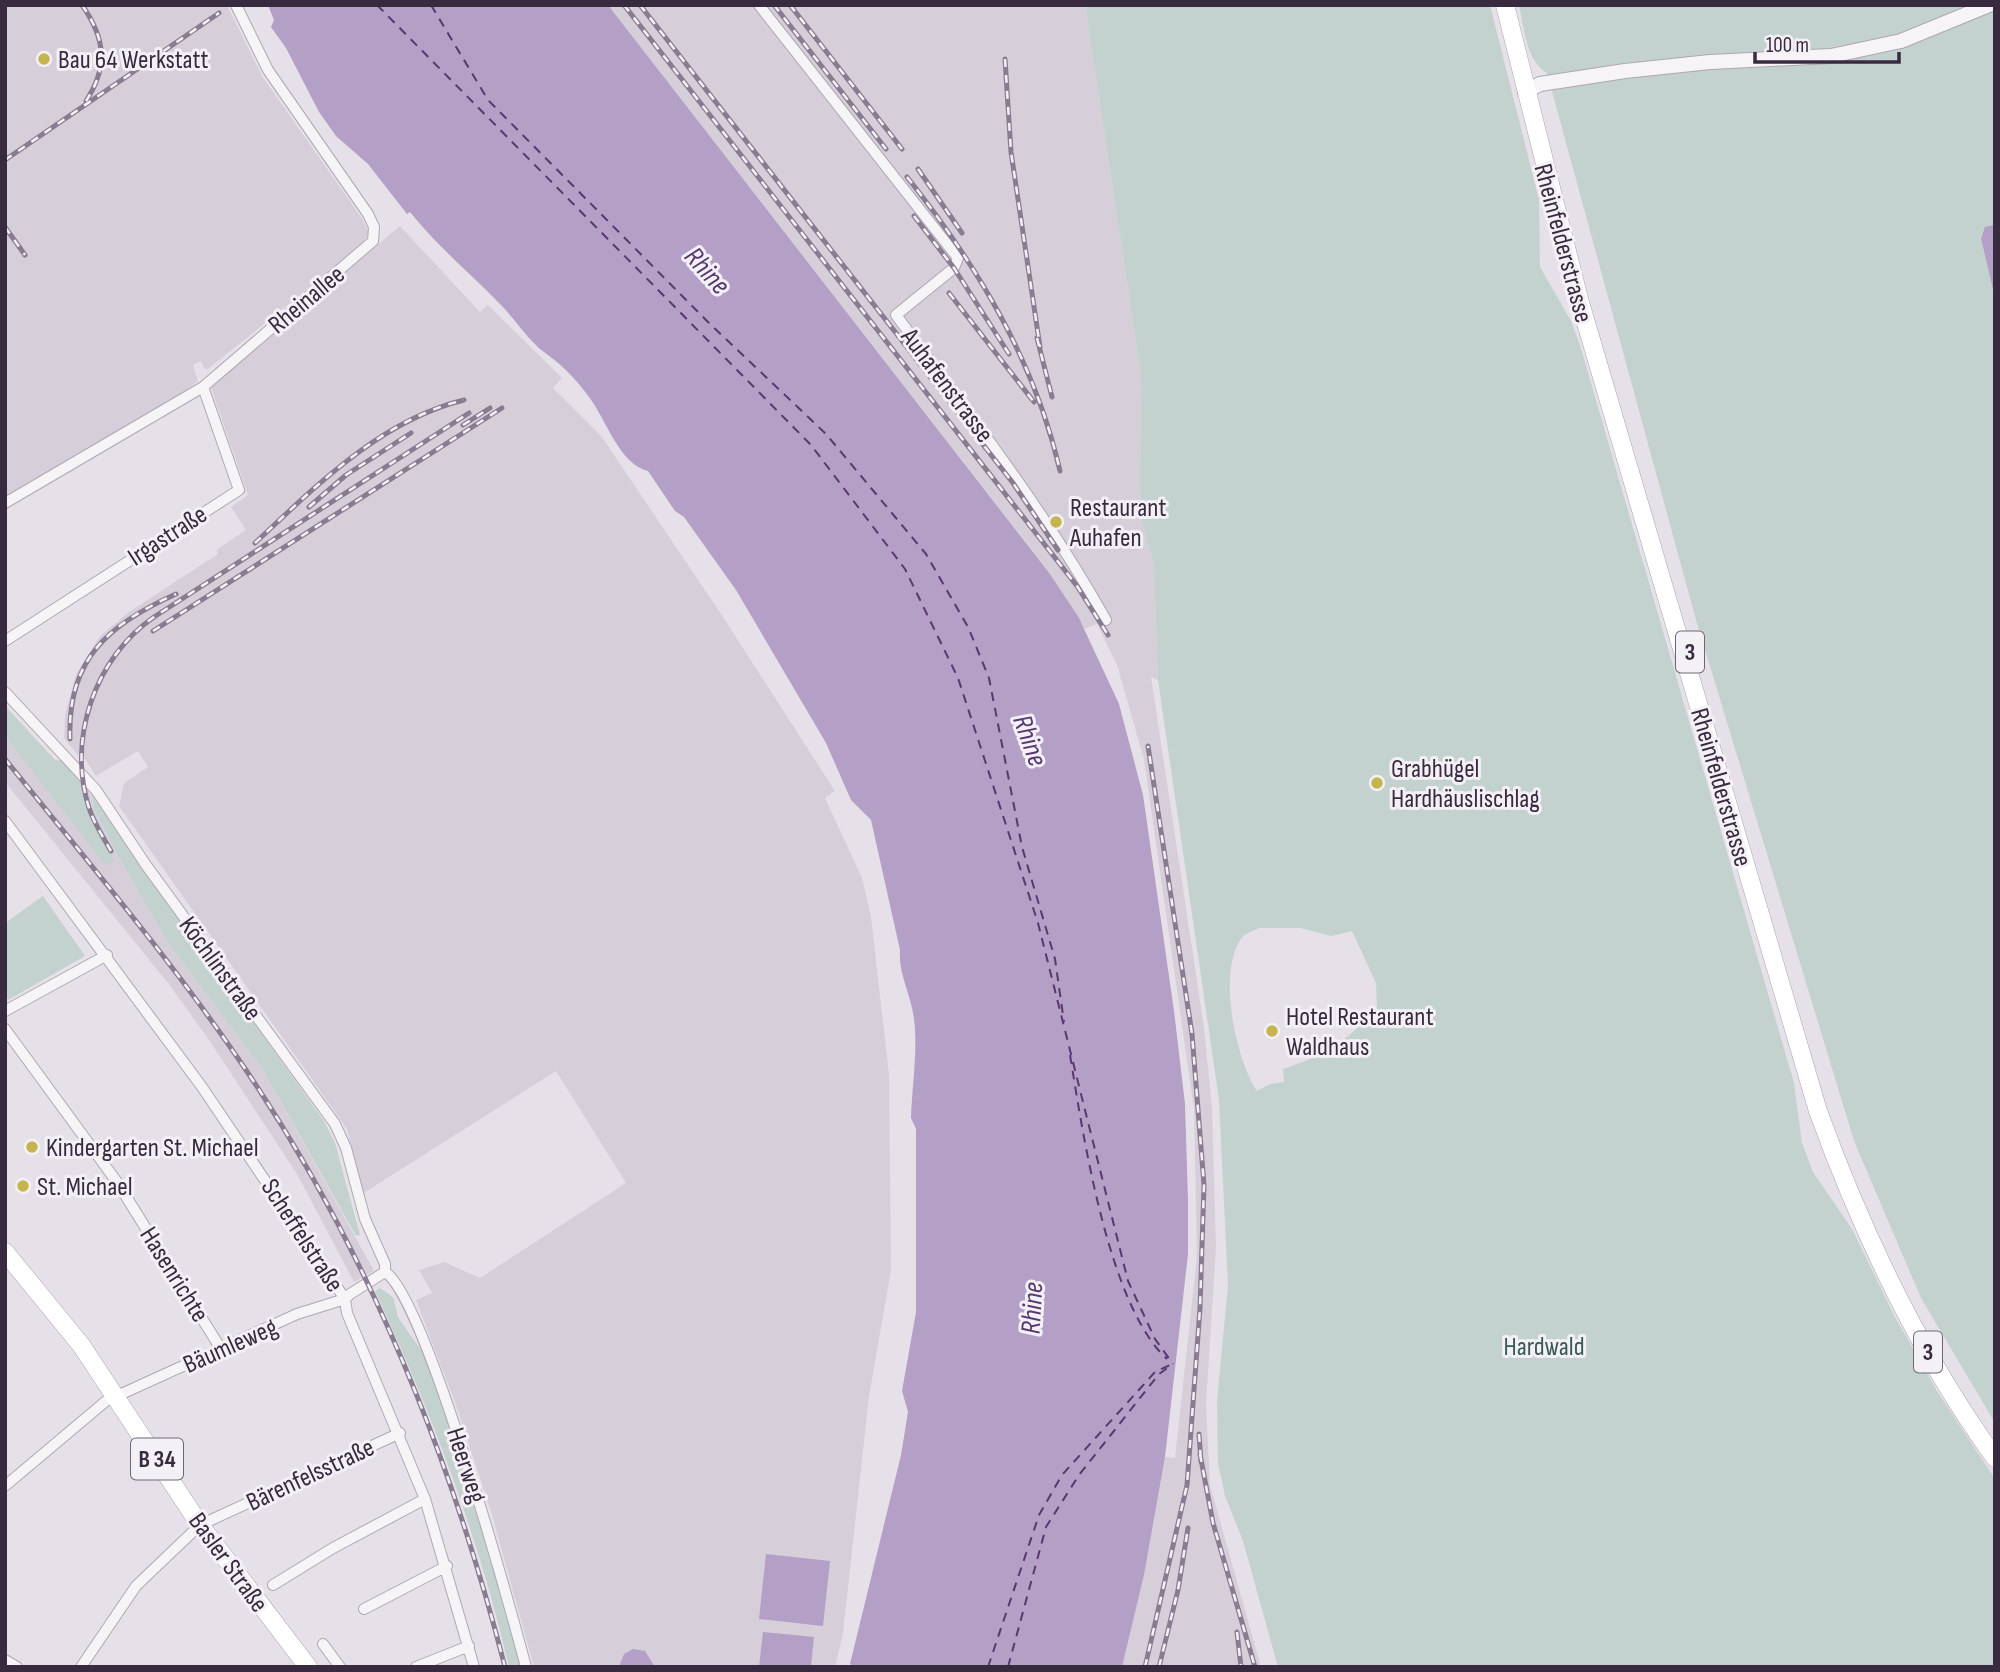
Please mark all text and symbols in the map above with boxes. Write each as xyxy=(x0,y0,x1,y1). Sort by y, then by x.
scale bar xyxy=(1755,21,1898,65)
text: 100 m xyxy=(1766,33,1809,58)
place label: Bau 64 Werkstatt xyxy=(58,45,209,76)
marker: Bau 64 Werkstatt xyxy=(36,51,52,67)
street label: Rheinfelderstrasse xyxy=(1526,161,1599,326)
water label: Rhine xyxy=(677,241,737,301)
street label: Rheinallee xyxy=(262,259,351,341)
street label: Auhafenstrasse xyxy=(893,322,1000,449)
place label: Restaurant Auhafen xyxy=(1069,493,1167,554)
street label: Irgastraße xyxy=(123,499,213,573)
marker: Restaurant Auhafen xyxy=(1048,514,1064,530)
road number: 3 xyxy=(1676,632,1704,672)
street label: Rheinfelderstrasse xyxy=(1683,705,1758,870)
water label: Rhine xyxy=(1005,710,1054,771)
place label: Grabhügel Hardhäuslischlag xyxy=(1391,754,1540,815)
marker: Grabhügel Hardhäuslischlag xyxy=(1369,775,1385,791)
street label: Köchlinstraße xyxy=(172,911,268,1027)
place label: Hotel Restaurant Waldhaus xyxy=(1286,1002,1434,1063)
marker: Hotel Restaurant Waldhaus xyxy=(1264,1023,1280,1039)
place label: Kindergarten St. Michael xyxy=(46,1133,259,1164)
marker: Kindergarten St. Michael xyxy=(24,1139,40,1155)
place label: St. Michael xyxy=(37,1172,133,1203)
street label: Scheffelstraße xyxy=(254,1174,350,1298)
marker: St. Michael xyxy=(15,1178,31,1194)
street label: Hasenrichte xyxy=(132,1221,215,1328)
water label: Rhine xyxy=(1015,1281,1050,1335)
street label: Bäumleweg xyxy=(179,1312,282,1381)
park label: Hardwald xyxy=(1503,1332,1585,1363)
road number: 3 xyxy=(1914,1332,1942,1372)
street label: Heerweg xyxy=(439,1424,492,1507)
street label: Bärenfelsstraße xyxy=(242,1432,379,1518)
road number: B 34 xyxy=(131,1438,183,1479)
street label: Basler Straße xyxy=(181,1507,274,1619)

